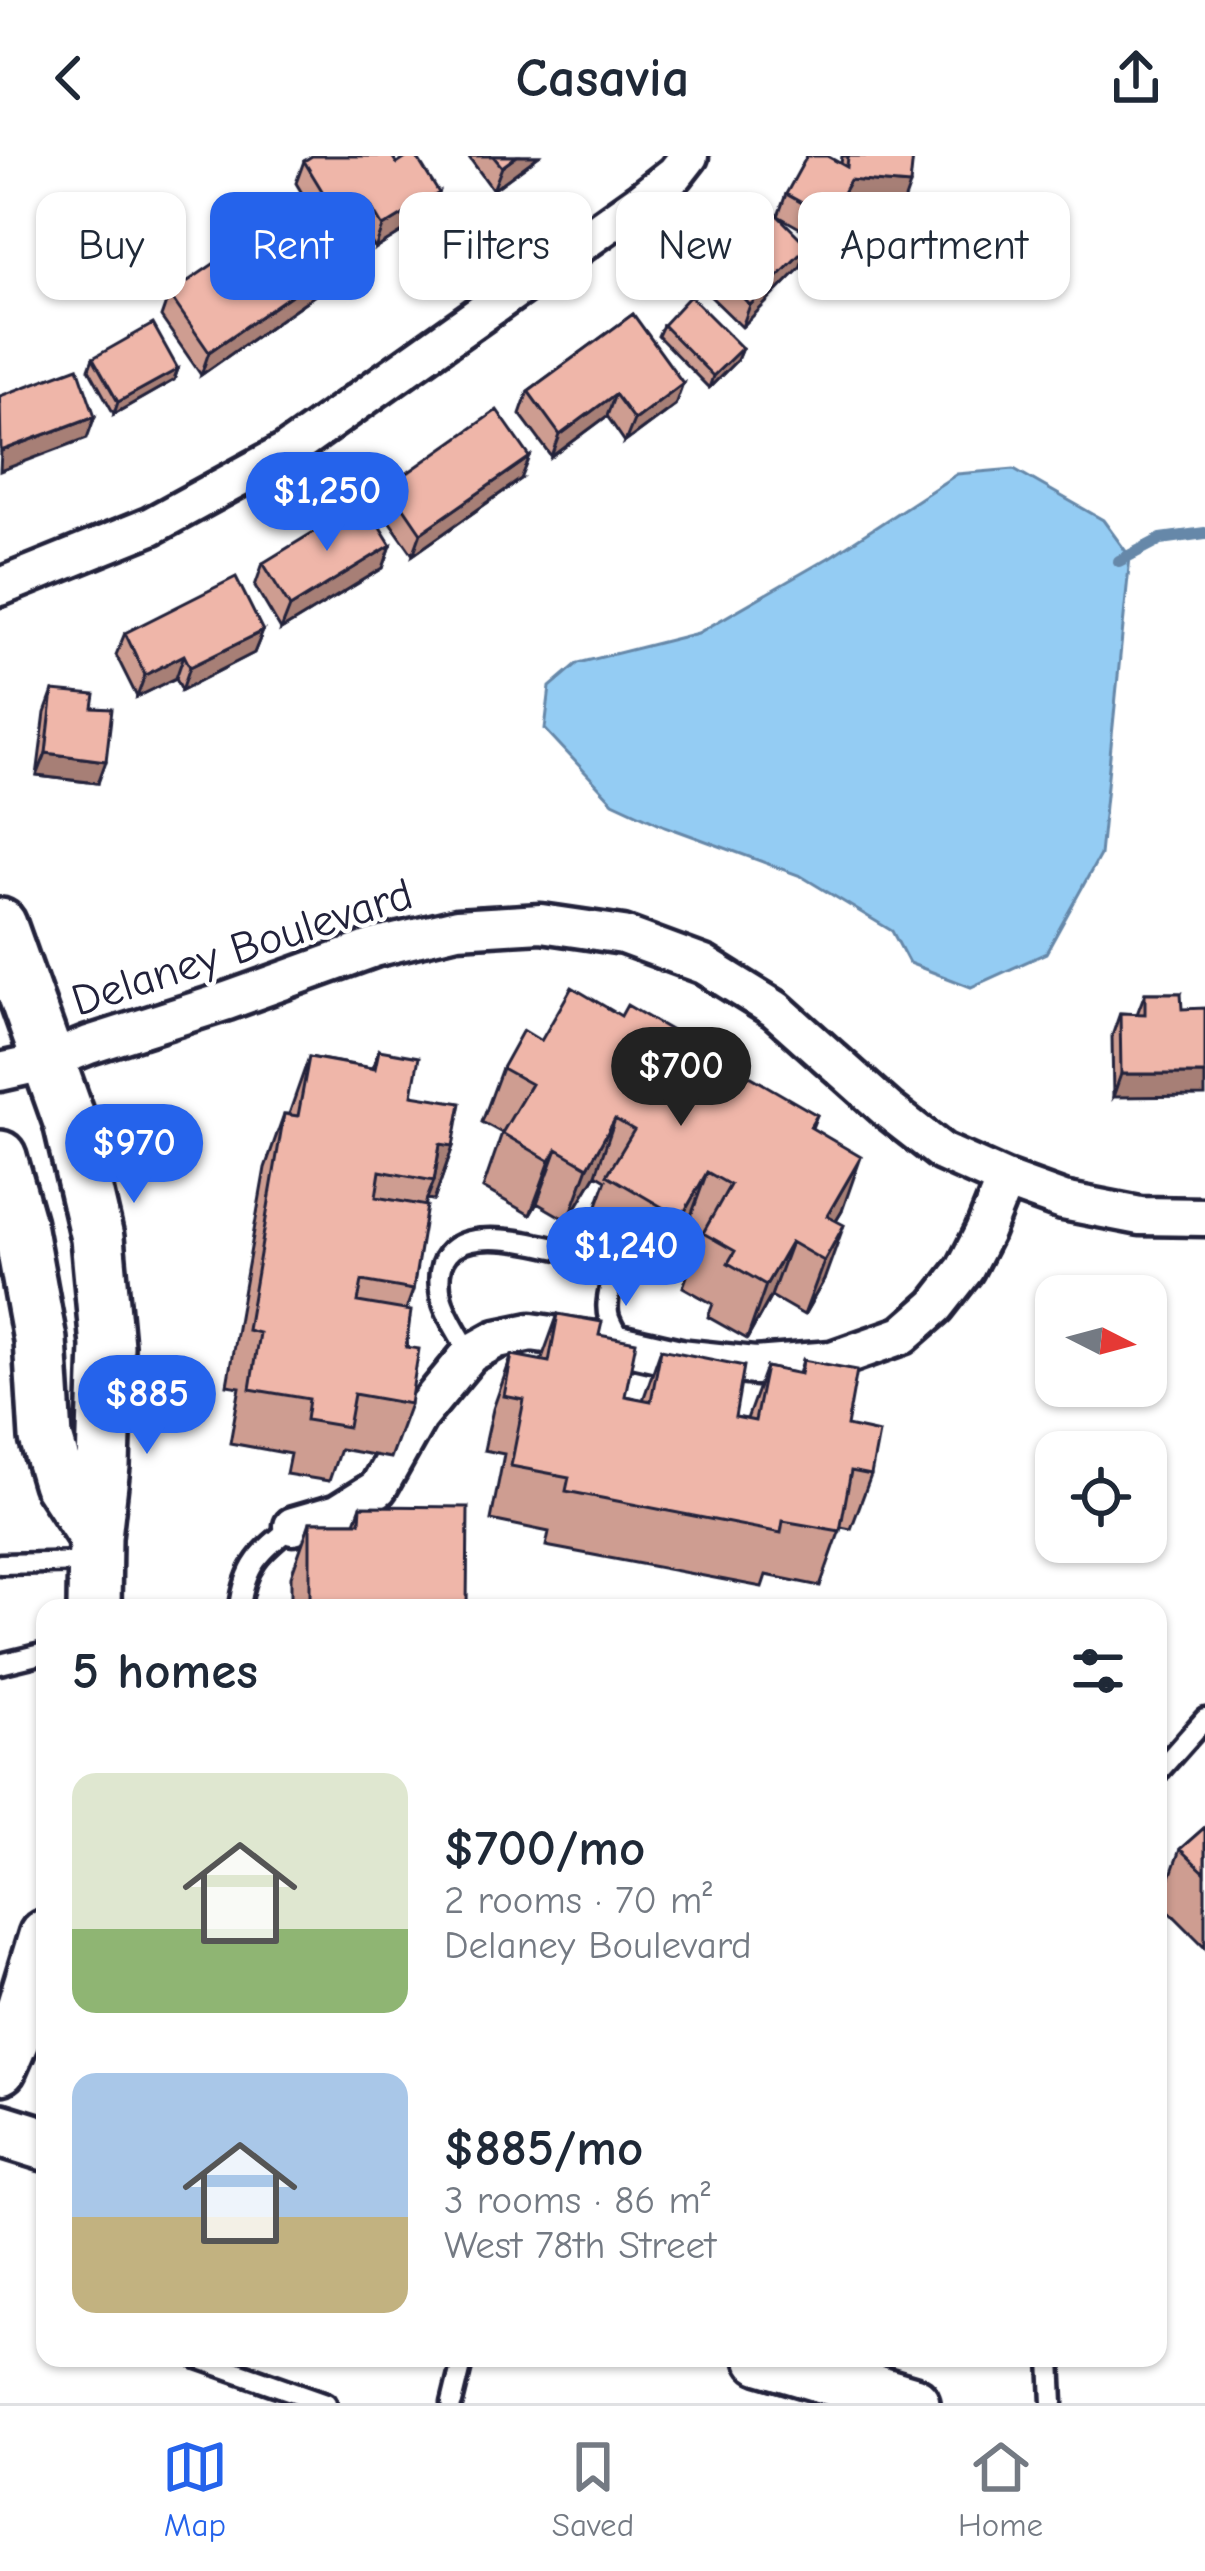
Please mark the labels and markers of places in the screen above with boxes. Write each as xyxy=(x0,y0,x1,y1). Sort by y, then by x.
pin: $1,250 xyxy=(229,452,425,554)
pin: $700 xyxy=(610,1027,752,1129)
pin: $970 xyxy=(63,1104,205,1206)
pin: $1,240 xyxy=(528,1207,724,1309)
pin: $885 xyxy=(76,1355,218,1457)

